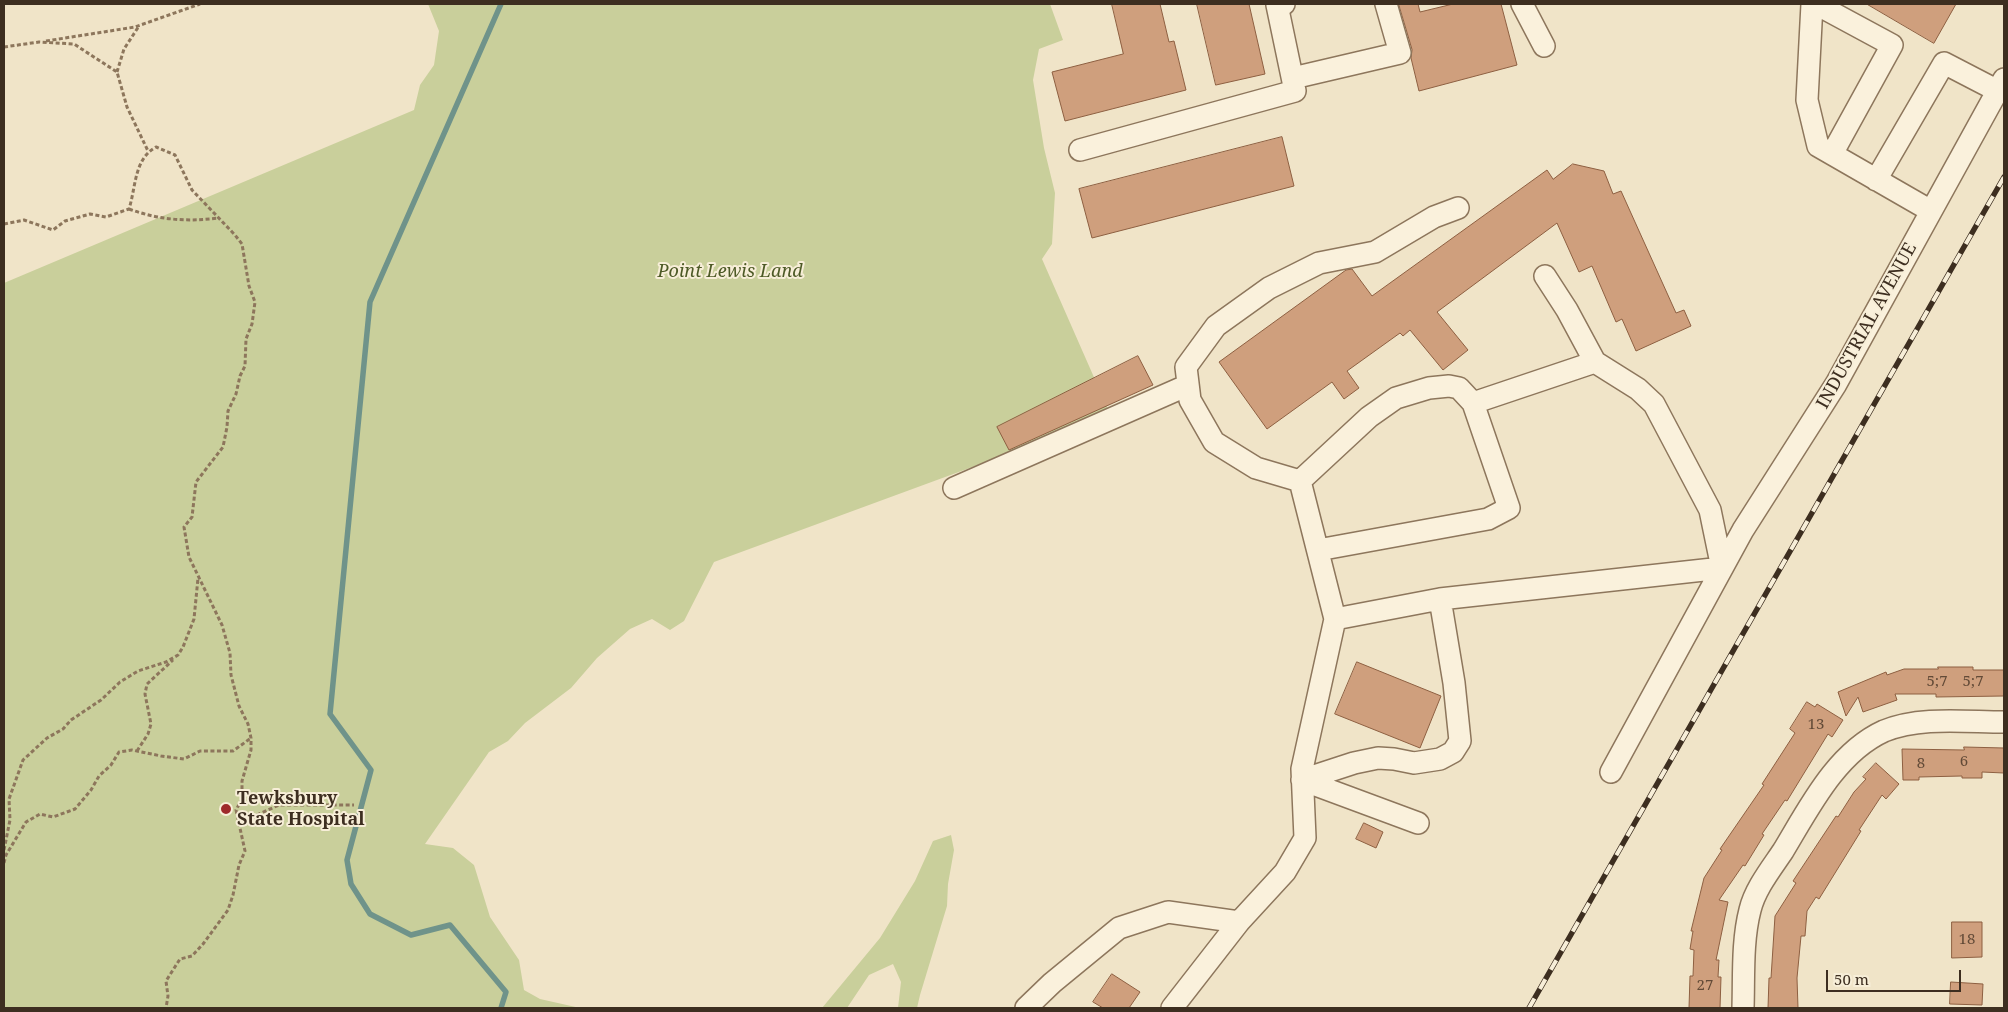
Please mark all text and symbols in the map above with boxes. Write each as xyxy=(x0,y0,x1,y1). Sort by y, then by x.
street label: INDUSTRIAL AVENUE xyxy=(1812,239,1922,413)
park label: Point Lewis Land xyxy=(657,261,803,283)
house number: 5;7 xyxy=(1926,673,1948,691)
house number: 5;7 xyxy=(1962,673,1984,691)
house number: 13 xyxy=(1808,716,1824,734)
house number: 6 xyxy=(1960,753,1968,771)
house number: 8 xyxy=(1917,755,1925,773)
place label: Tewksbury State Hospital xyxy=(237,788,365,831)
marker: Tewksbury State Hospital xyxy=(219,802,233,816)
house number: 18 xyxy=(1959,931,1975,949)
scale bar xyxy=(1828,960,1963,992)
text: 50 m xyxy=(1834,969,1869,989)
house number: 27 xyxy=(1697,977,1713,995)

